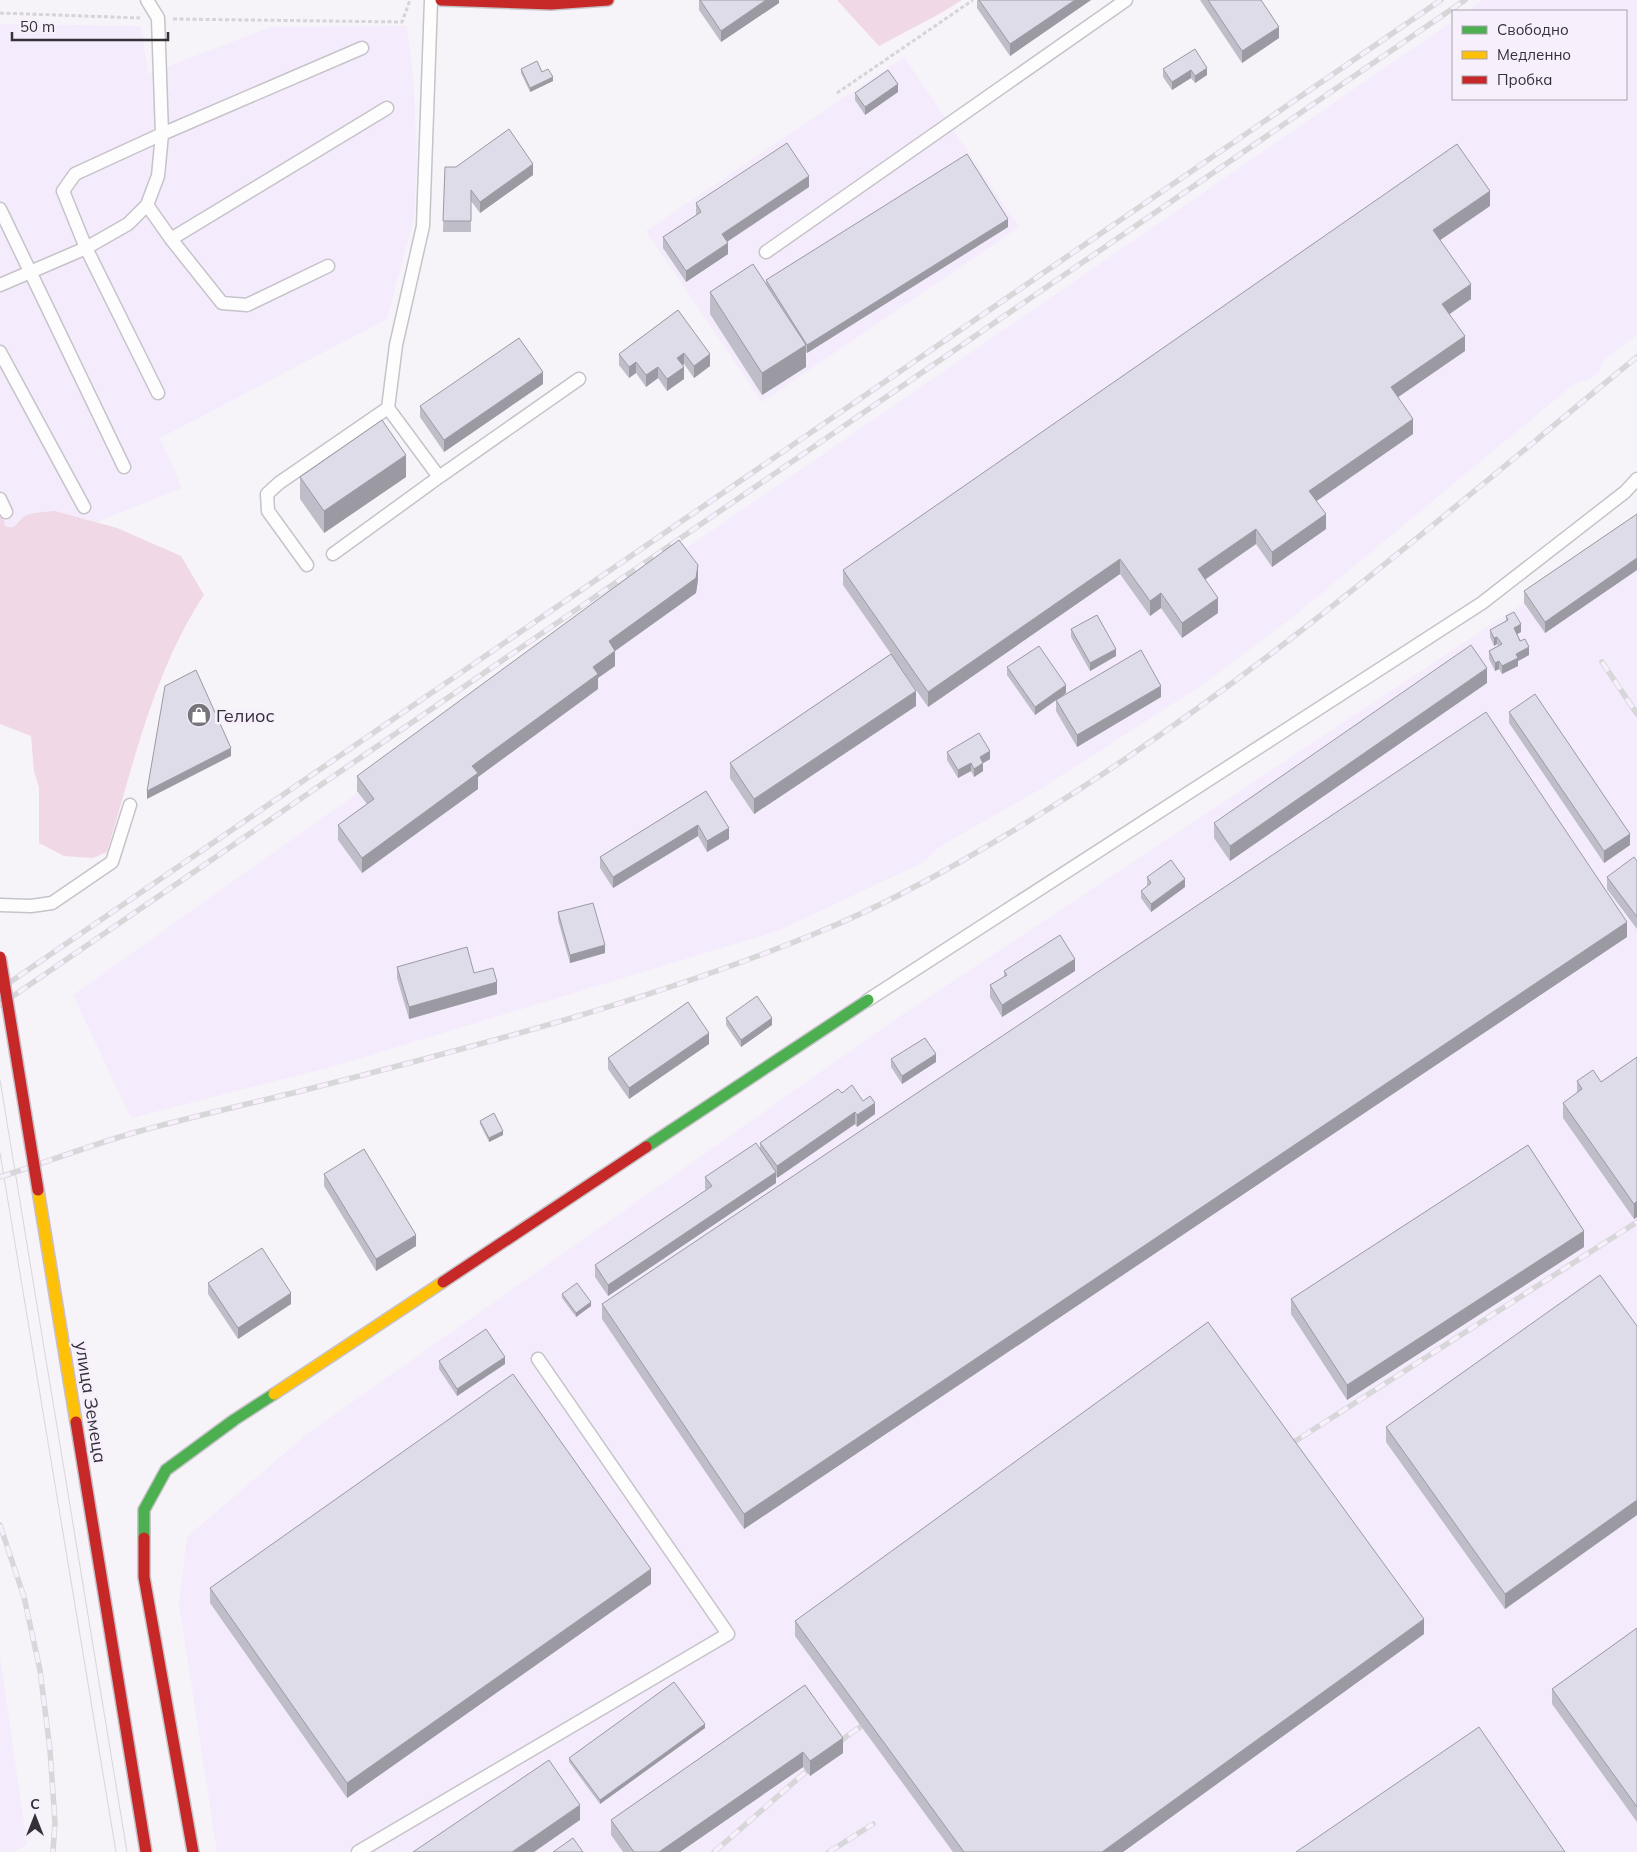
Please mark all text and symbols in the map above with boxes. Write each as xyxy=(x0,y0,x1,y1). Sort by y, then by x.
scale bar xyxy=(12,10,169,42)
legend xyxy=(1452,10,1627,100)
text: 50 m xyxy=(20,17,55,36)
text: Свободно xyxy=(1497,20,1569,39)
text: Медленно xyxy=(1497,45,1571,64)
text: Пробка xyxy=(1497,70,1552,89)
shop icon: Гелиос xyxy=(186,702,212,728)
place label: Гелиос xyxy=(216,704,275,727)
street label: улица Земеца xyxy=(70,1339,112,1465)
north arrow xyxy=(10,1792,60,1842)
text: С xyxy=(30,1795,40,1813)

